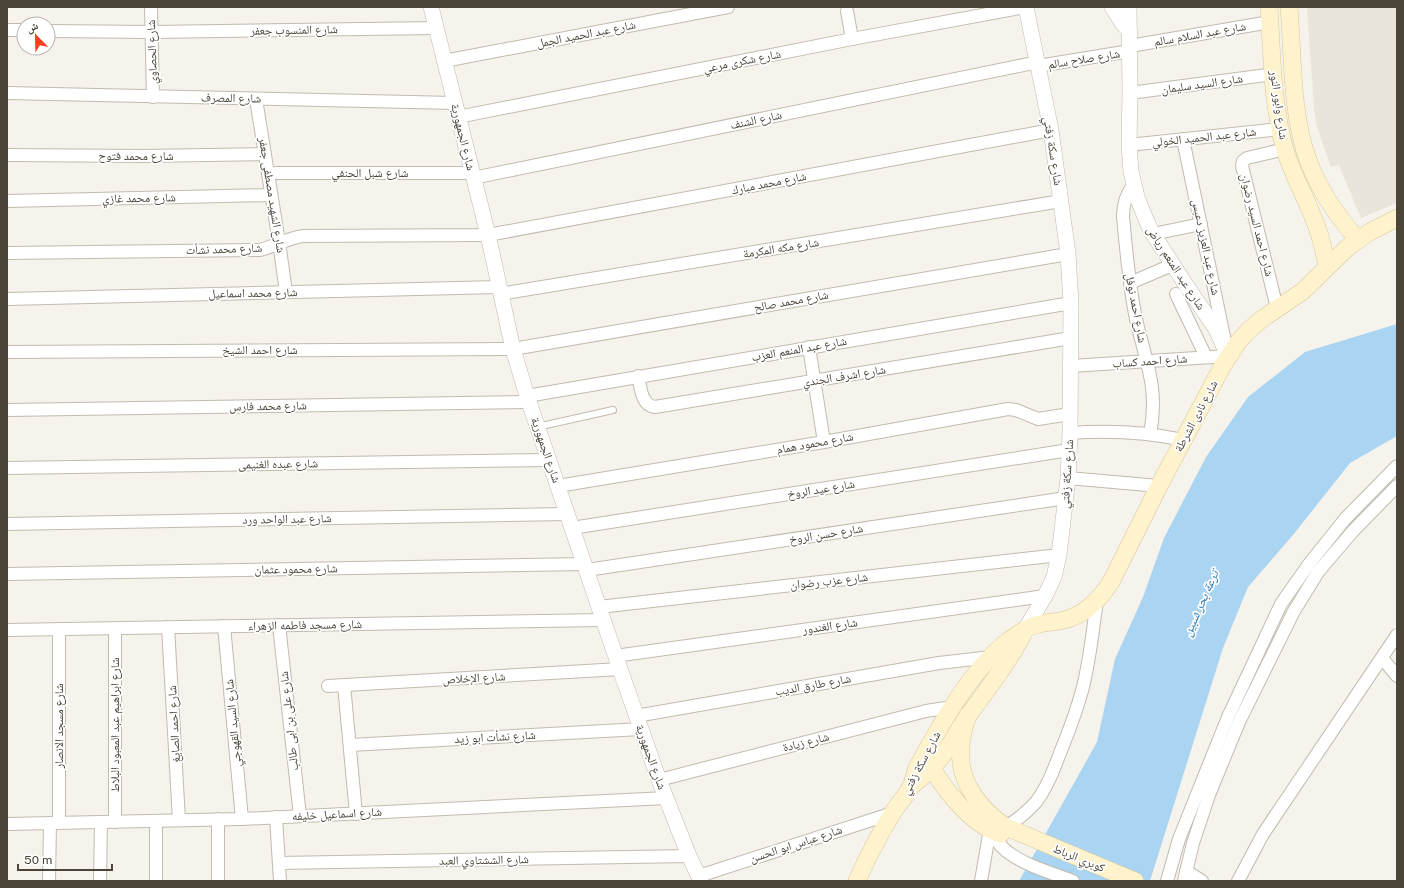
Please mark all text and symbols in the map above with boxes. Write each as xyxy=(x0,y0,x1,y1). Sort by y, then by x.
north arrow xyxy=(16,16,56,56)
street label: شارع عبد الحميد الجمل xyxy=(535,18,637,51)
text: ش xyxy=(24,19,41,36)
street label: شارع الحصاوي xyxy=(144,19,163,84)
street label: شارع عبد السلام سالم xyxy=(1153,19,1247,50)
street label: شارع المنسوب جعفر xyxy=(249,22,338,39)
street label: شارع صلاح سالم xyxy=(1047,46,1121,73)
street label: شارع شكرى مرعي xyxy=(702,47,783,78)
street label: شارع وابور النور xyxy=(1266,68,1291,141)
street label: شارع السيد سليمان xyxy=(1160,71,1244,98)
street label: شارع المصرف xyxy=(201,90,261,107)
street label: شارع الجمهورية xyxy=(447,102,478,172)
street label: شارع الشنف xyxy=(729,108,783,133)
street label: شارع سكة زفتي xyxy=(1038,115,1065,187)
street label: شارع عبد الحميد الخولي xyxy=(1151,125,1257,152)
street label: شارع الشهيد مصطفى جعفر xyxy=(255,135,288,254)
street label: شارع محمد فتوح xyxy=(98,149,174,164)
street label: شارع شبل الحنفي xyxy=(332,166,409,183)
street label: شارع محمد مبارك xyxy=(730,169,808,198)
street label: شارع احمد السيد رضوان xyxy=(1236,172,1277,278)
street label: شارع محمد غازي xyxy=(102,190,176,209)
street label: شارع عبد العزيز دعبس xyxy=(1188,198,1223,297)
street label: شارع عبد المنعم رياض xyxy=(1143,224,1208,313)
street label: شارع مكه المكرمة xyxy=(742,235,820,262)
street label: شارع محمد نشأت xyxy=(186,241,263,258)
street label: شارع احمد نوفل xyxy=(1121,272,1150,344)
street label: شارع محمد اسماعيل xyxy=(208,285,298,302)
street label: شارع محمد صالح xyxy=(752,288,830,315)
street label: شارع عبد المنعم العزب xyxy=(750,334,848,365)
street label: شارع احمد الشيخ xyxy=(222,343,298,358)
street label: شارع احمد كساب xyxy=(1112,351,1188,372)
street label: شارع اشرف الجندي xyxy=(801,362,887,393)
street label: شارع نادى الشرطة xyxy=(1171,378,1222,455)
street label: شارع محمد فارس xyxy=(229,398,307,415)
street label: شارع الجمهورية xyxy=(527,415,564,485)
street label: شارع محمود همام xyxy=(776,429,855,458)
street label: شارع سكة زفتي xyxy=(1058,439,1079,509)
street label: شارع عبده الغنيمى xyxy=(238,456,318,473)
street label: شارع عيد الروخ xyxy=(786,477,856,502)
street label: شارع عبد الواحد ورد xyxy=(242,511,332,528)
street label: شارع حسن الروخ xyxy=(788,521,864,548)
street label: شارع محمود عثمان xyxy=(254,561,338,578)
water label: ترعة بحر شبين xyxy=(1179,565,1224,639)
street label: شارع عزب رضوان xyxy=(789,570,869,593)
street label: شارع الغندور xyxy=(801,615,859,638)
street label: شارع مسجد فاطمه الزهراء xyxy=(248,617,362,634)
street label: شارع ابراهيم عبد المعبود البلاط xyxy=(108,657,123,793)
street label: شارع الإخلاص xyxy=(442,669,506,688)
street label: شارع على بن ابى طالب xyxy=(277,670,302,771)
street label: شارع طارق الديب xyxy=(774,671,852,700)
street label: شارع السيد القهوجي xyxy=(222,678,247,768)
street label: شارع مسجد الانصار xyxy=(52,683,67,770)
street label: شارع احمد الصايغ xyxy=(165,685,184,763)
street label: شارع الجمهورية xyxy=(632,722,669,792)
street label: شارع نشأت ابو زيد xyxy=(454,728,536,747)
street label: شارع زيادة xyxy=(781,729,831,755)
street label: شارع سكة زفتي xyxy=(898,729,946,798)
street label: شارع اسماعيل خليفه xyxy=(292,805,382,824)
street label: شارع عباس ابو الحسن xyxy=(748,822,844,867)
street label: كوبري الرباط xyxy=(1050,841,1107,878)
scale bar xyxy=(18,846,112,872)
street label: شارع الششتاوي العبد xyxy=(439,852,529,871)
text: 50 m xyxy=(24,853,52,867)

